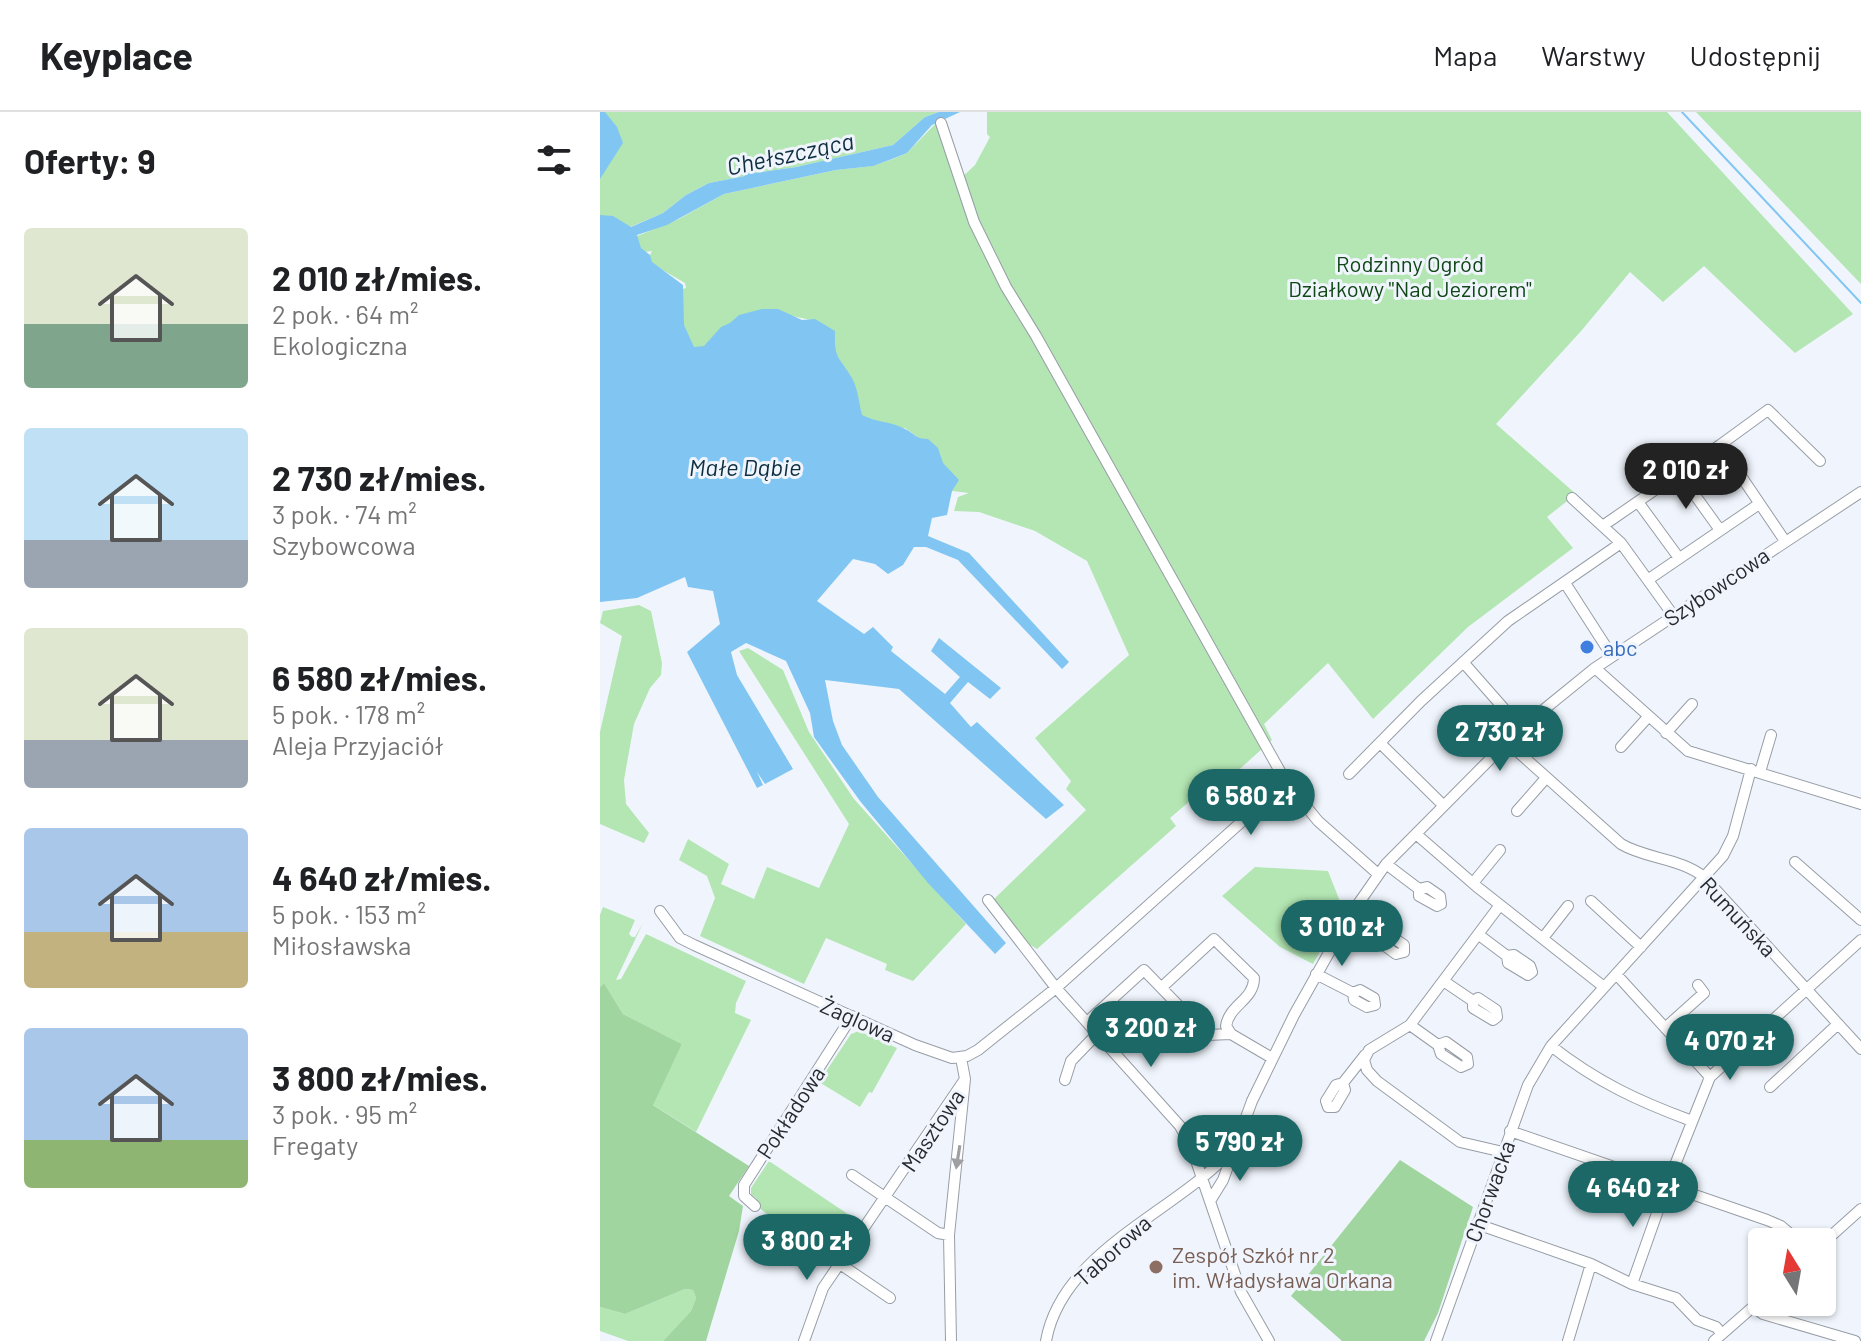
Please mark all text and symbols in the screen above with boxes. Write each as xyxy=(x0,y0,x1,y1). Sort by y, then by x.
text: Keyplace xyxy=(40,32,193,78)
text: Mapa xyxy=(1433,38,1497,72)
text: Warstwy xyxy=(1541,38,1646,72)
text: Udostępnij xyxy=(1690,38,1821,72)
water label: Chełszcząca xyxy=(724,125,856,181)
icon: filters xyxy=(532,138,576,182)
text: Oferty: 9 xyxy=(24,140,156,181)
park label: Rodzinny Ogród Działkowy "Nad Jeziorem" xyxy=(1288,250,1532,301)
text: 2 010 zł/mies. xyxy=(272,257,482,298)
icon: home xyxy=(88,260,184,356)
text: 2 pok. · 64 m² xyxy=(272,298,418,329)
text: Ekologiczna xyxy=(272,329,408,360)
pin: 2 010 zł xyxy=(1603,443,1769,511)
water label: Małe Dąbie xyxy=(689,452,801,481)
text: 2 010 zł xyxy=(1643,453,1729,484)
text: 2 730 zł/mies. xyxy=(272,457,486,498)
icon: home xyxy=(88,460,184,556)
text: 3 pok. · 74 m² xyxy=(272,498,417,529)
text: Szybowcowa xyxy=(272,529,416,560)
street label: Szybowcowa xyxy=(1658,541,1774,631)
place label: abc xyxy=(1603,634,1638,660)
marker: abc xyxy=(1578,638,1596,656)
text: 6 580 zł/mies. xyxy=(272,657,487,698)
icon: home xyxy=(88,660,184,756)
text: 5 pok. · 178 m² xyxy=(272,698,425,729)
pin: 2 730 zł xyxy=(1417,705,1583,773)
text: 2 730 zł xyxy=(1455,715,1545,746)
text: Aleja Przyjaciół xyxy=(272,729,444,760)
pin: 6 580 zł xyxy=(1168,769,1334,837)
text: 6 580 zł xyxy=(1206,779,1296,810)
text: 4 640 zł/mies. xyxy=(272,857,492,898)
icon: home xyxy=(88,860,184,956)
street label: Rumuńska xyxy=(1695,871,1783,961)
text: 5 pok. · 153 m² xyxy=(272,898,426,929)
pin: 3 010 zł xyxy=(1259,900,1425,968)
text: 3 010 zł xyxy=(1299,910,1385,941)
text: Miłosławska xyxy=(272,929,411,960)
street label: Żaglowa xyxy=(817,991,899,1047)
pin: 3 200 zł xyxy=(1068,1001,1234,1069)
text: 3 200 zł xyxy=(1105,1011,1197,1042)
pin: 4 070 zł xyxy=(1647,1014,1813,1082)
text: 4 070 zł xyxy=(1684,1024,1776,1055)
text: 3 800 zł/mies. xyxy=(272,1057,488,1098)
icon: home xyxy=(88,1060,184,1156)
street label: Pokładowa xyxy=(751,1061,829,1163)
street label: Masztowa xyxy=(895,1084,969,1176)
text: 3 pok. · 95 m² xyxy=(272,1098,417,1129)
pin: 5 790 zł xyxy=(1157,1115,1323,1183)
text: 5 790 zł xyxy=(1195,1125,1285,1156)
text: Fregaty xyxy=(272,1129,358,1160)
street label: Chorwacka xyxy=(1459,1137,1519,1245)
one-way arrow xyxy=(951,1144,964,1169)
pin: 4 640 zł xyxy=(1550,1161,1716,1229)
text: 4 640 zł xyxy=(1586,1171,1680,1202)
street label: Taborowa xyxy=(1069,1209,1155,1291)
pin: 3 800 zł xyxy=(724,1214,890,1282)
text: 3 800 zł xyxy=(761,1224,853,1255)
north arrow xyxy=(1748,1228,1836,1316)
map controls xyxy=(1748,1228,1836,1316)
place label: Zespół Szkół nr 2 im. Władysława Orkana xyxy=(1172,1241,1393,1292)
marker: Zespół Szkół nr 2 im. Władysława Orkana xyxy=(1147,1258,1165,1276)

